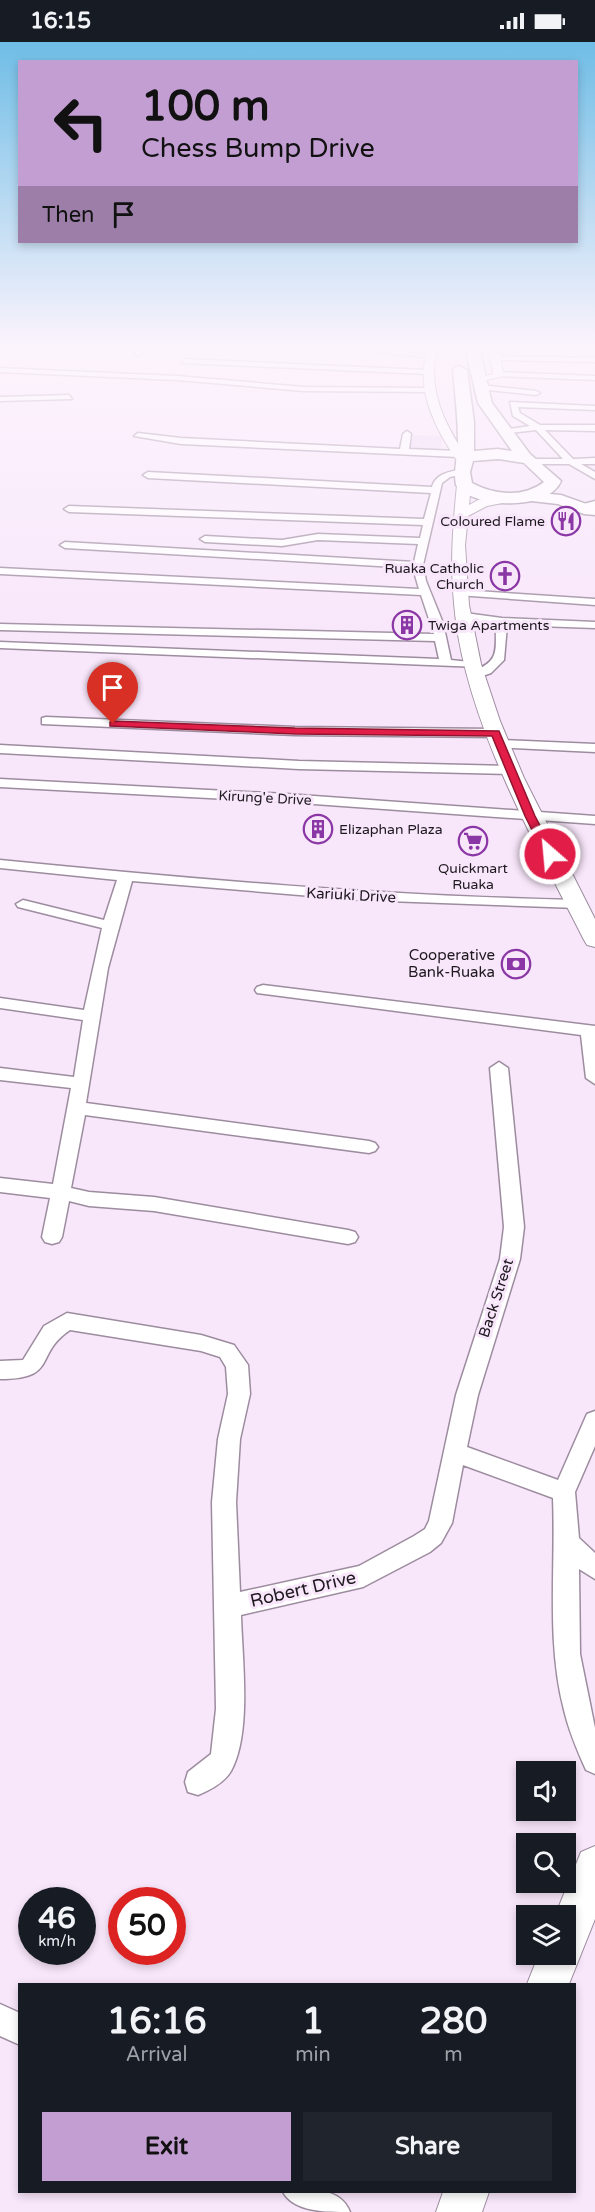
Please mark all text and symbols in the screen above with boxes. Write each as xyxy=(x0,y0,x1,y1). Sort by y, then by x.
text: 16:15 xyxy=(30,8,91,34)
text: 100 m xyxy=(141,81,270,132)
icon: left xyxy=(42,84,120,162)
text: Chess Bump Drive xyxy=(141,132,375,165)
icon: arrive xyxy=(107,198,140,231)
text: Then xyxy=(42,202,95,228)
restaurant icon: Coloured Flame xyxy=(550,505,582,537)
place label: Coloured Flame xyxy=(440,513,545,530)
place label: Ruaka Catholic Church xyxy=(384,560,484,593)
church icon: Ruaka Catholic Church xyxy=(489,560,521,592)
building icon: Twiga Apartments xyxy=(391,609,423,641)
place label: Twiga Apartments xyxy=(428,617,550,634)
pin xyxy=(87,662,138,724)
icon: arrive xyxy=(96,671,129,704)
street label: Kirung'e Drive xyxy=(218,787,312,809)
building icon: Elizaphan Plaza xyxy=(302,813,334,845)
place label: Elizaphan Plaza xyxy=(339,821,443,838)
position arrow xyxy=(518,822,582,886)
supermarket icon: Quickmart Ruaka xyxy=(457,825,489,857)
place label: Quickmart Ruaka xyxy=(438,860,509,893)
street label: Kariuki Drive xyxy=(306,884,396,906)
place label: Cooperative Bank-Ruaka xyxy=(408,946,495,981)
bank icon: Cooperative Bank-Ruaka xyxy=(500,948,532,980)
street label: Back Street xyxy=(475,1256,517,1340)
street label: Robert Drive xyxy=(248,1566,358,1612)
map controls xyxy=(516,1761,576,1965)
button: sound xyxy=(516,1761,576,1821)
button: search xyxy=(516,1833,576,1893)
speed limit sign: 50 xyxy=(108,1887,186,1965)
text: 46 xyxy=(38,1900,76,1937)
button: layers xyxy=(516,1905,576,1965)
text: km/h xyxy=(38,1932,76,1950)
text: 16:16 xyxy=(107,2000,207,2043)
text: 1 xyxy=(302,2000,324,2043)
text: 280 xyxy=(419,2000,487,2043)
text: Arrival xyxy=(126,2043,188,2067)
text: min xyxy=(295,2043,331,2067)
text: m xyxy=(444,2043,463,2067)
button: Exit xyxy=(42,2112,291,2181)
button: Share xyxy=(303,2112,552,2181)

